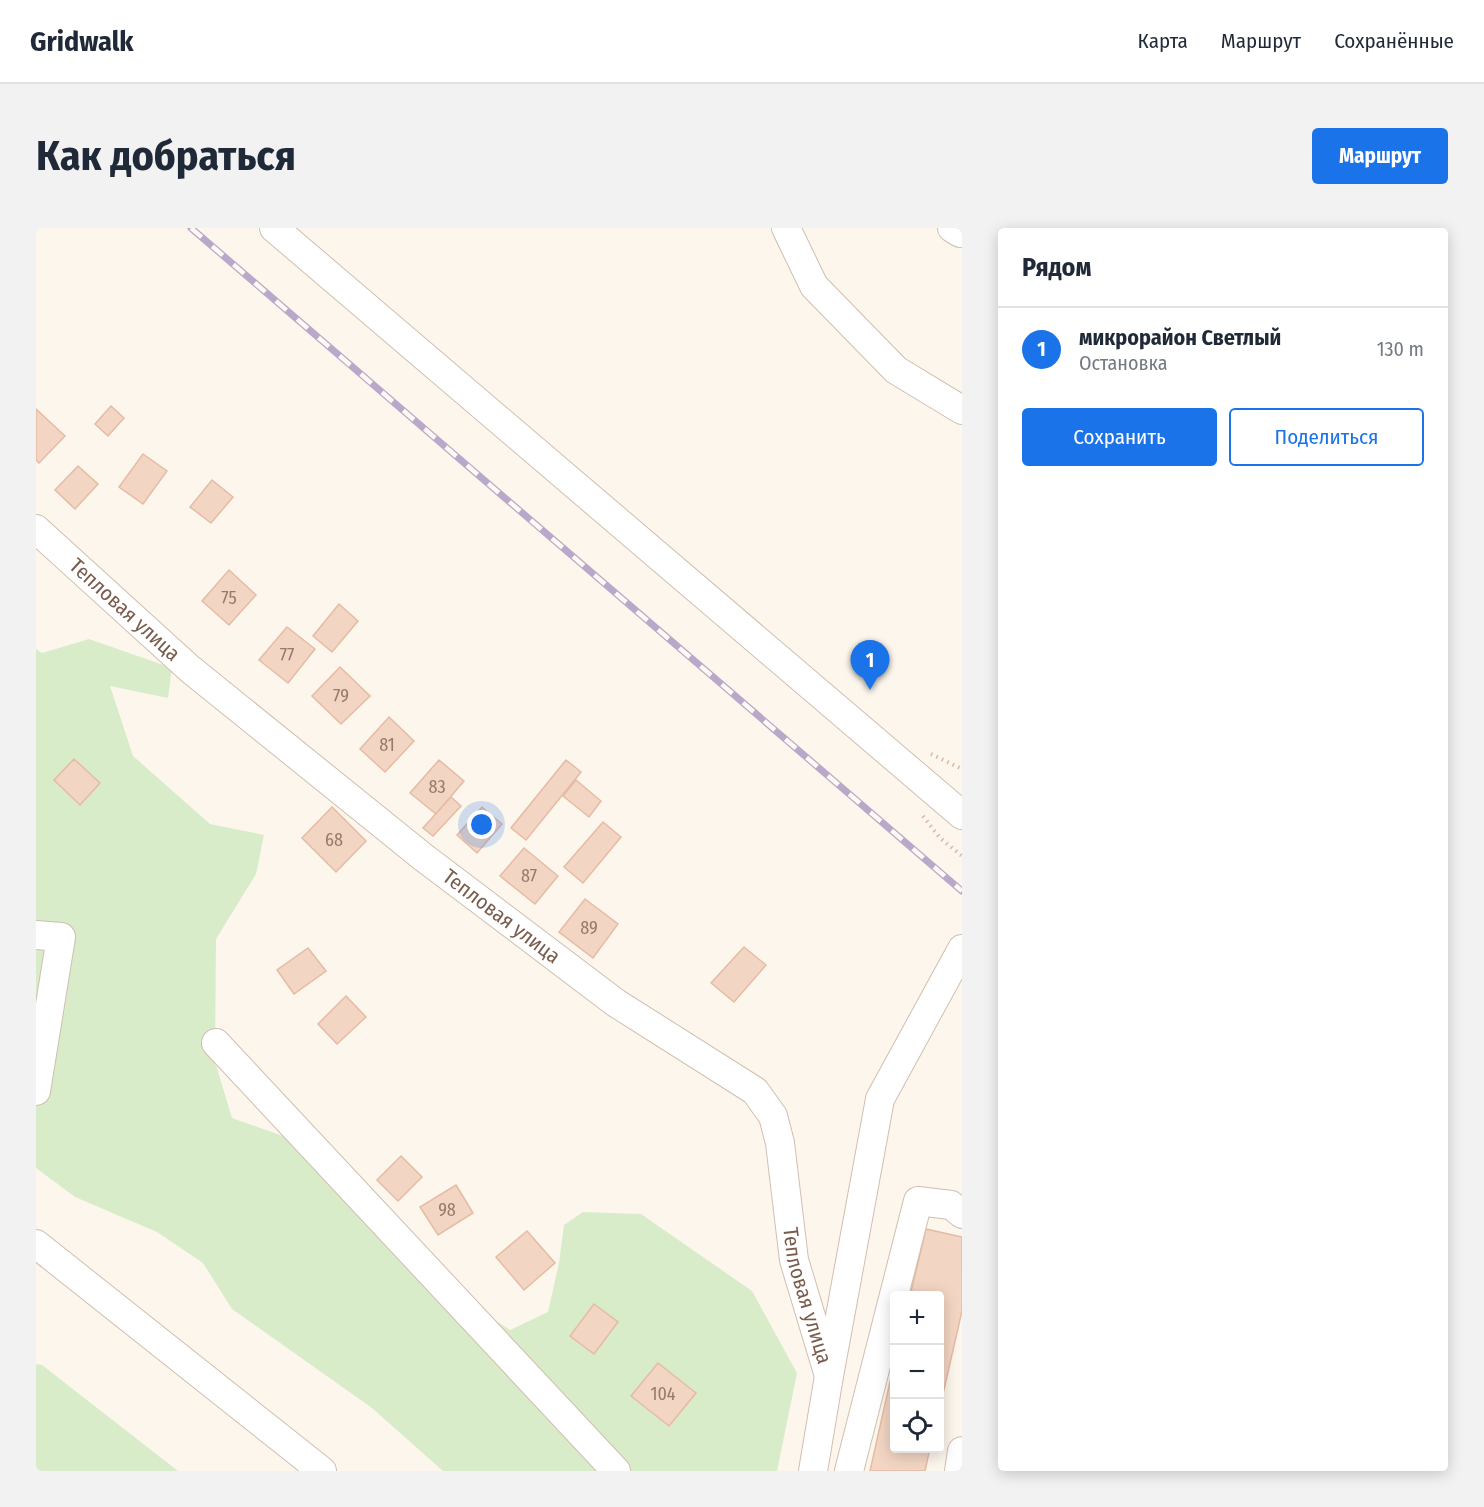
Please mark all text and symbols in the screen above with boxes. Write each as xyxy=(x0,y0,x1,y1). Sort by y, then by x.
text: Gridwalk xyxy=(30,25,134,58)
text: Карта xyxy=(1138,28,1188,54)
text: Маршрут xyxy=(1221,28,1301,54)
text: Сохранённые xyxy=(1334,28,1454,54)
button: Маршрут xyxy=(1312,128,1448,184)
text: Как добраться xyxy=(36,131,296,181)
text: Рядом xyxy=(1022,252,1091,283)
text: микрорайон Светлый xyxy=(1079,324,1281,351)
text: 1 xyxy=(1037,337,1046,361)
text: 130 m xyxy=(1377,337,1424,361)
text: Остановка xyxy=(1079,351,1167,375)
button: Сохранить xyxy=(1022,408,1217,466)
button: Поделиться xyxy=(1229,408,1424,466)
street label: Тепловая улица xyxy=(64,553,186,667)
house number: 75 xyxy=(221,587,237,609)
pin: 1 xyxy=(850,640,890,690)
house number: 77 xyxy=(280,644,294,666)
house number: 79 xyxy=(333,685,349,707)
house number: 81 xyxy=(379,734,395,756)
house number: 83 xyxy=(428,776,446,798)
your location xyxy=(467,810,496,839)
house number: 68 xyxy=(325,829,343,851)
street label: Тепловая улица xyxy=(438,864,565,969)
house number: 87 xyxy=(521,865,537,887)
house number: 89 xyxy=(580,917,598,939)
house number: 98 xyxy=(438,1199,456,1221)
street label: Тепловая улица xyxy=(777,1226,838,1367)
map controls xyxy=(890,1291,944,1453)
button: + xyxy=(890,1291,944,1345)
button: − xyxy=(890,1345,944,1399)
house number: 104 xyxy=(650,1383,676,1405)
button: locate xyxy=(890,1399,944,1453)

